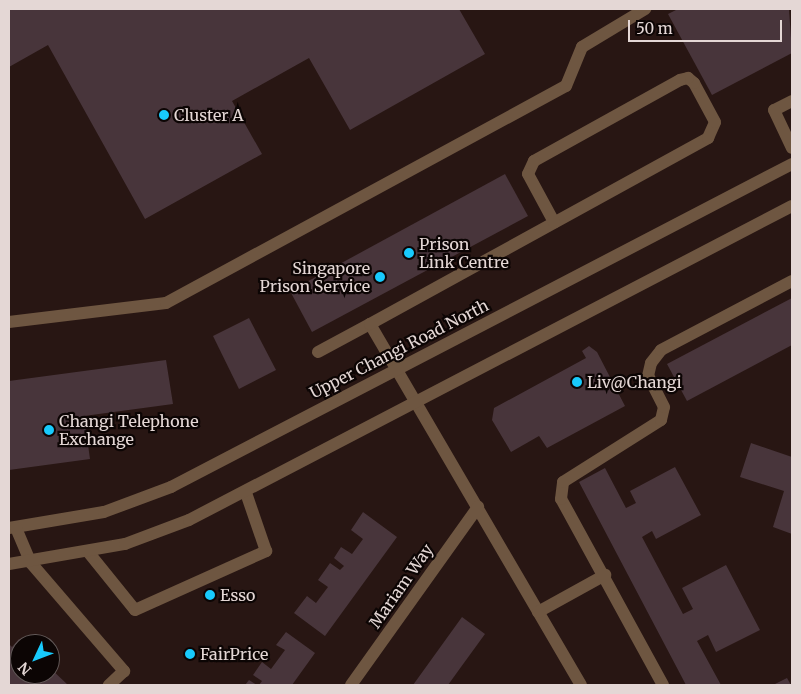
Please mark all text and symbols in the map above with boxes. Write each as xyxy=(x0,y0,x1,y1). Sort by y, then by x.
scale bar xyxy=(631,10,785,42)
text: 50 m xyxy=(636,19,673,38)
place label: Cluster A xyxy=(174,105,244,125)
marker: Cluster A xyxy=(158,109,170,121)
place label: Prison Link Centre xyxy=(419,234,509,272)
marker: Prison Link Centre xyxy=(403,247,415,259)
place label: Singapore Prison Service xyxy=(260,258,370,296)
marker: Singapore Prison Service xyxy=(374,271,386,283)
street label: Upper Changi Road North xyxy=(306,296,492,402)
place label: Liv@Changi xyxy=(587,372,682,392)
marker: Liv@Changi xyxy=(571,376,583,388)
place label: Changi Telephone Exchange xyxy=(59,411,198,449)
marker: Changi Telephone Exchange xyxy=(43,424,55,436)
street label: Mariam Way xyxy=(365,540,437,632)
place label: Esso xyxy=(220,585,255,605)
marker: Esso xyxy=(204,589,216,601)
north arrow xyxy=(10,634,60,684)
place label: FairPrice xyxy=(200,644,268,664)
marker: FairPrice xyxy=(184,648,196,660)
text: N xyxy=(14,658,35,679)

